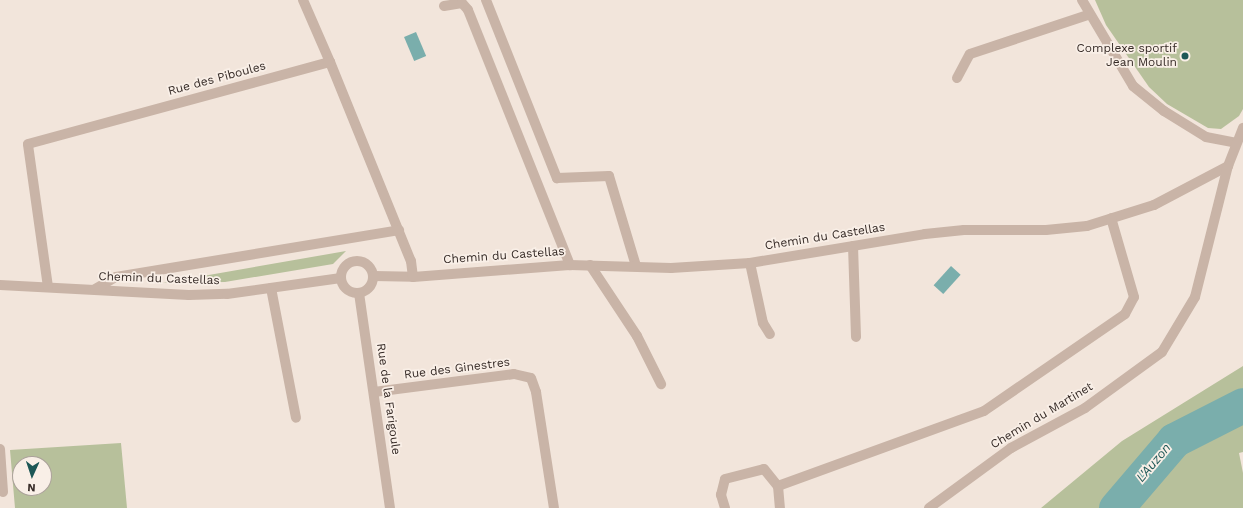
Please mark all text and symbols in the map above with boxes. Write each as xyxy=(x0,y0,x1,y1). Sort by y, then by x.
place label: Complexe sportif Jean Moulin xyxy=(1077,42,1177,70)
marker: Complexe sportif Jean Moulin xyxy=(1180,51,1190,61)
street label: Rue des Piboules xyxy=(167,59,267,99)
street label: Chemin du Castellas xyxy=(764,220,886,254)
street label: Chemin du Castellas xyxy=(443,245,565,267)
street label: Chemin du Castellas xyxy=(98,270,220,288)
street label: Rue de la Farigoule xyxy=(373,342,403,456)
street label: Rue des Ginestres xyxy=(403,355,511,383)
street label: Chemin du Martinet xyxy=(988,380,1096,452)
water label: L'Auzon xyxy=(1133,440,1175,486)
north arrow xyxy=(12,456,52,496)
text: N xyxy=(27,481,36,494)

